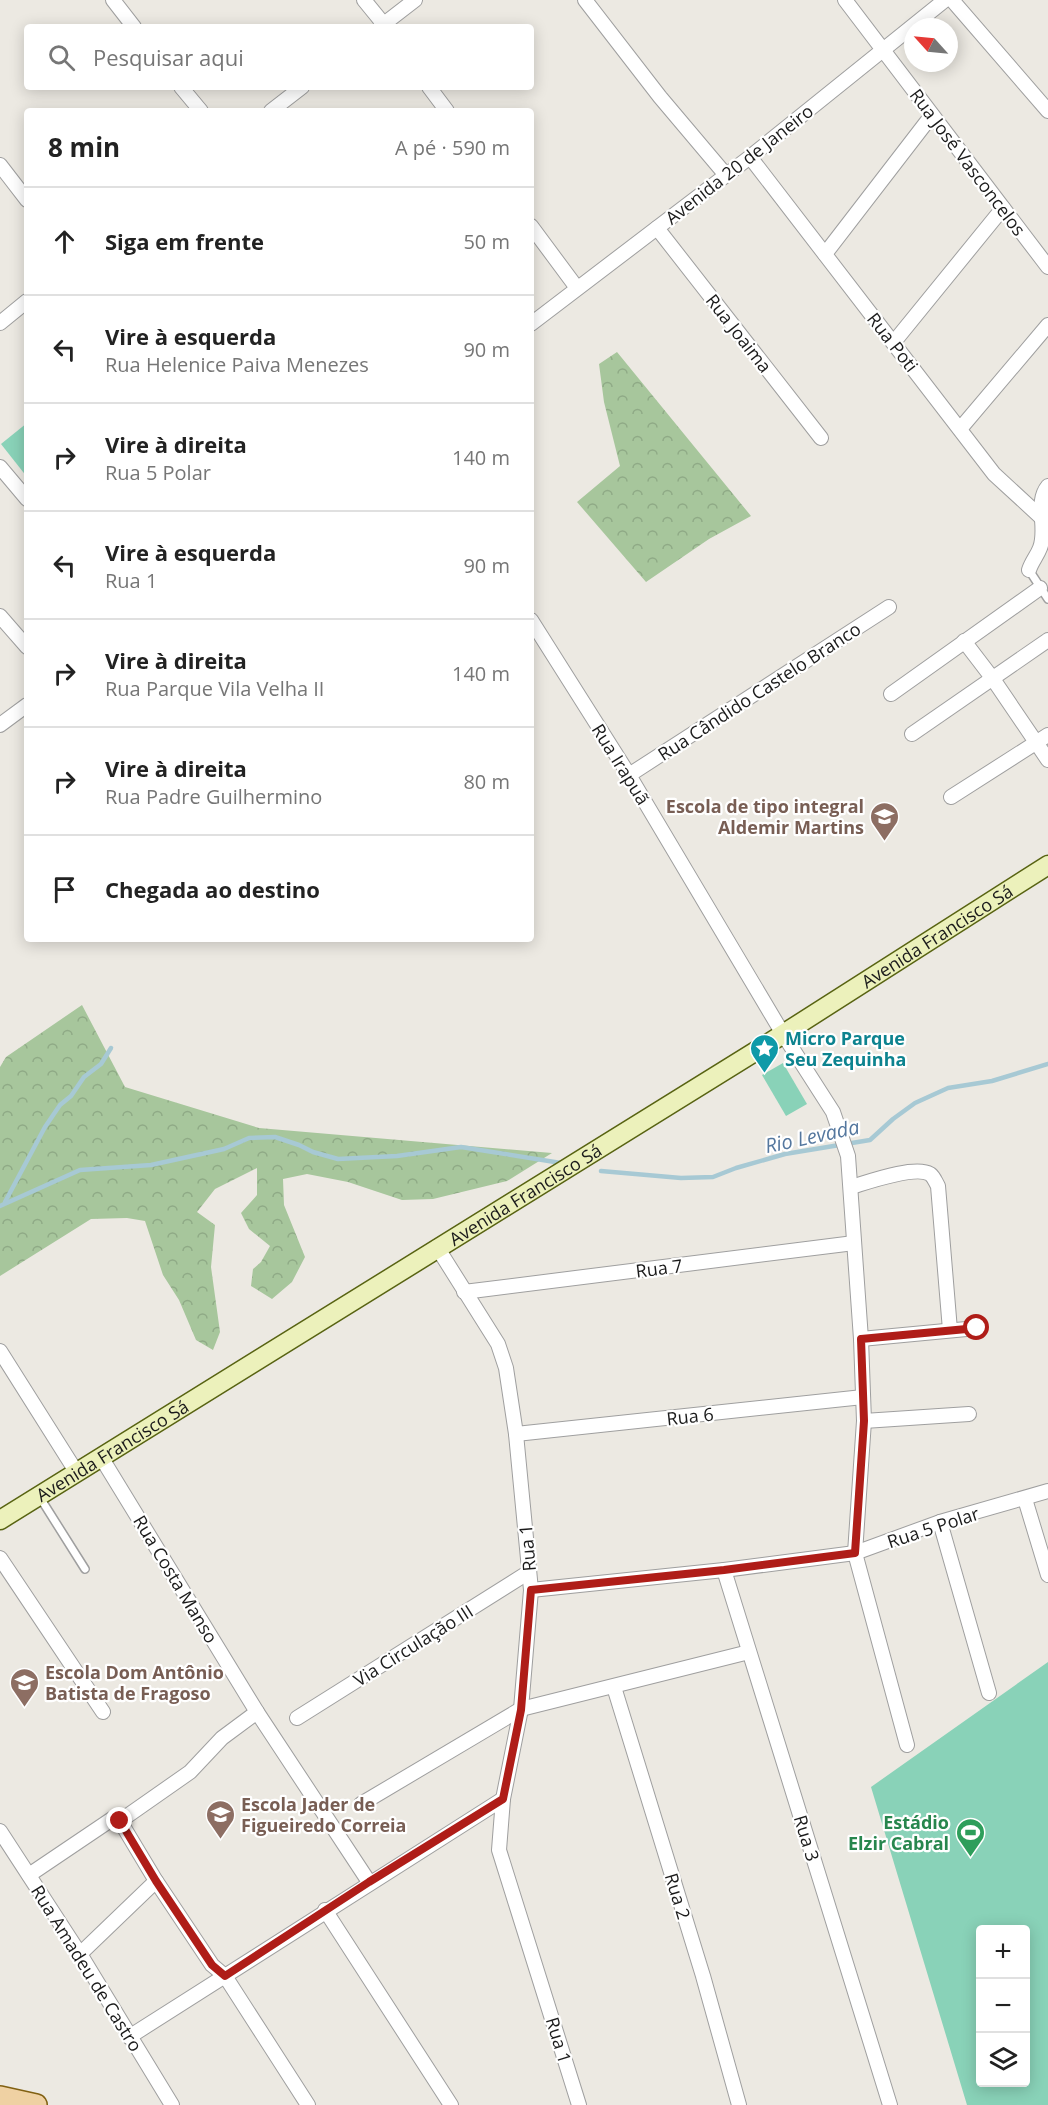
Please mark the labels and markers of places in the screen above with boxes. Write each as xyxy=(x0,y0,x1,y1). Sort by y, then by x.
place label: Escola de tipo integral Aldemir Martins xyxy=(666,794,864,839)
school or university icon: Escola de tipo integral Aldemir Martins xyxy=(869,800,901,842)
place label: Micro Parque Seu Zequinha xyxy=(785,1026,906,1071)
place icon: Micro Parque Seu Zequinha xyxy=(748,1032,780,1074)
place label: Escola Dom Antônio Batista de Fragoso xyxy=(45,1660,224,1705)
school or university icon: Escola Dom Antônio Batista de Fragoso xyxy=(8,1666,40,1708)
place label: Escola Jader de Figueiredo Correia xyxy=(241,1792,406,1837)
school or university icon: Escola Jader de Figueiredo Correia xyxy=(204,1798,236,1840)
place label: Estádio Elzir Cabral xyxy=(848,1810,949,1855)
sports icon: Estádio Elzir Cabral xyxy=(954,1816,986,1858)

